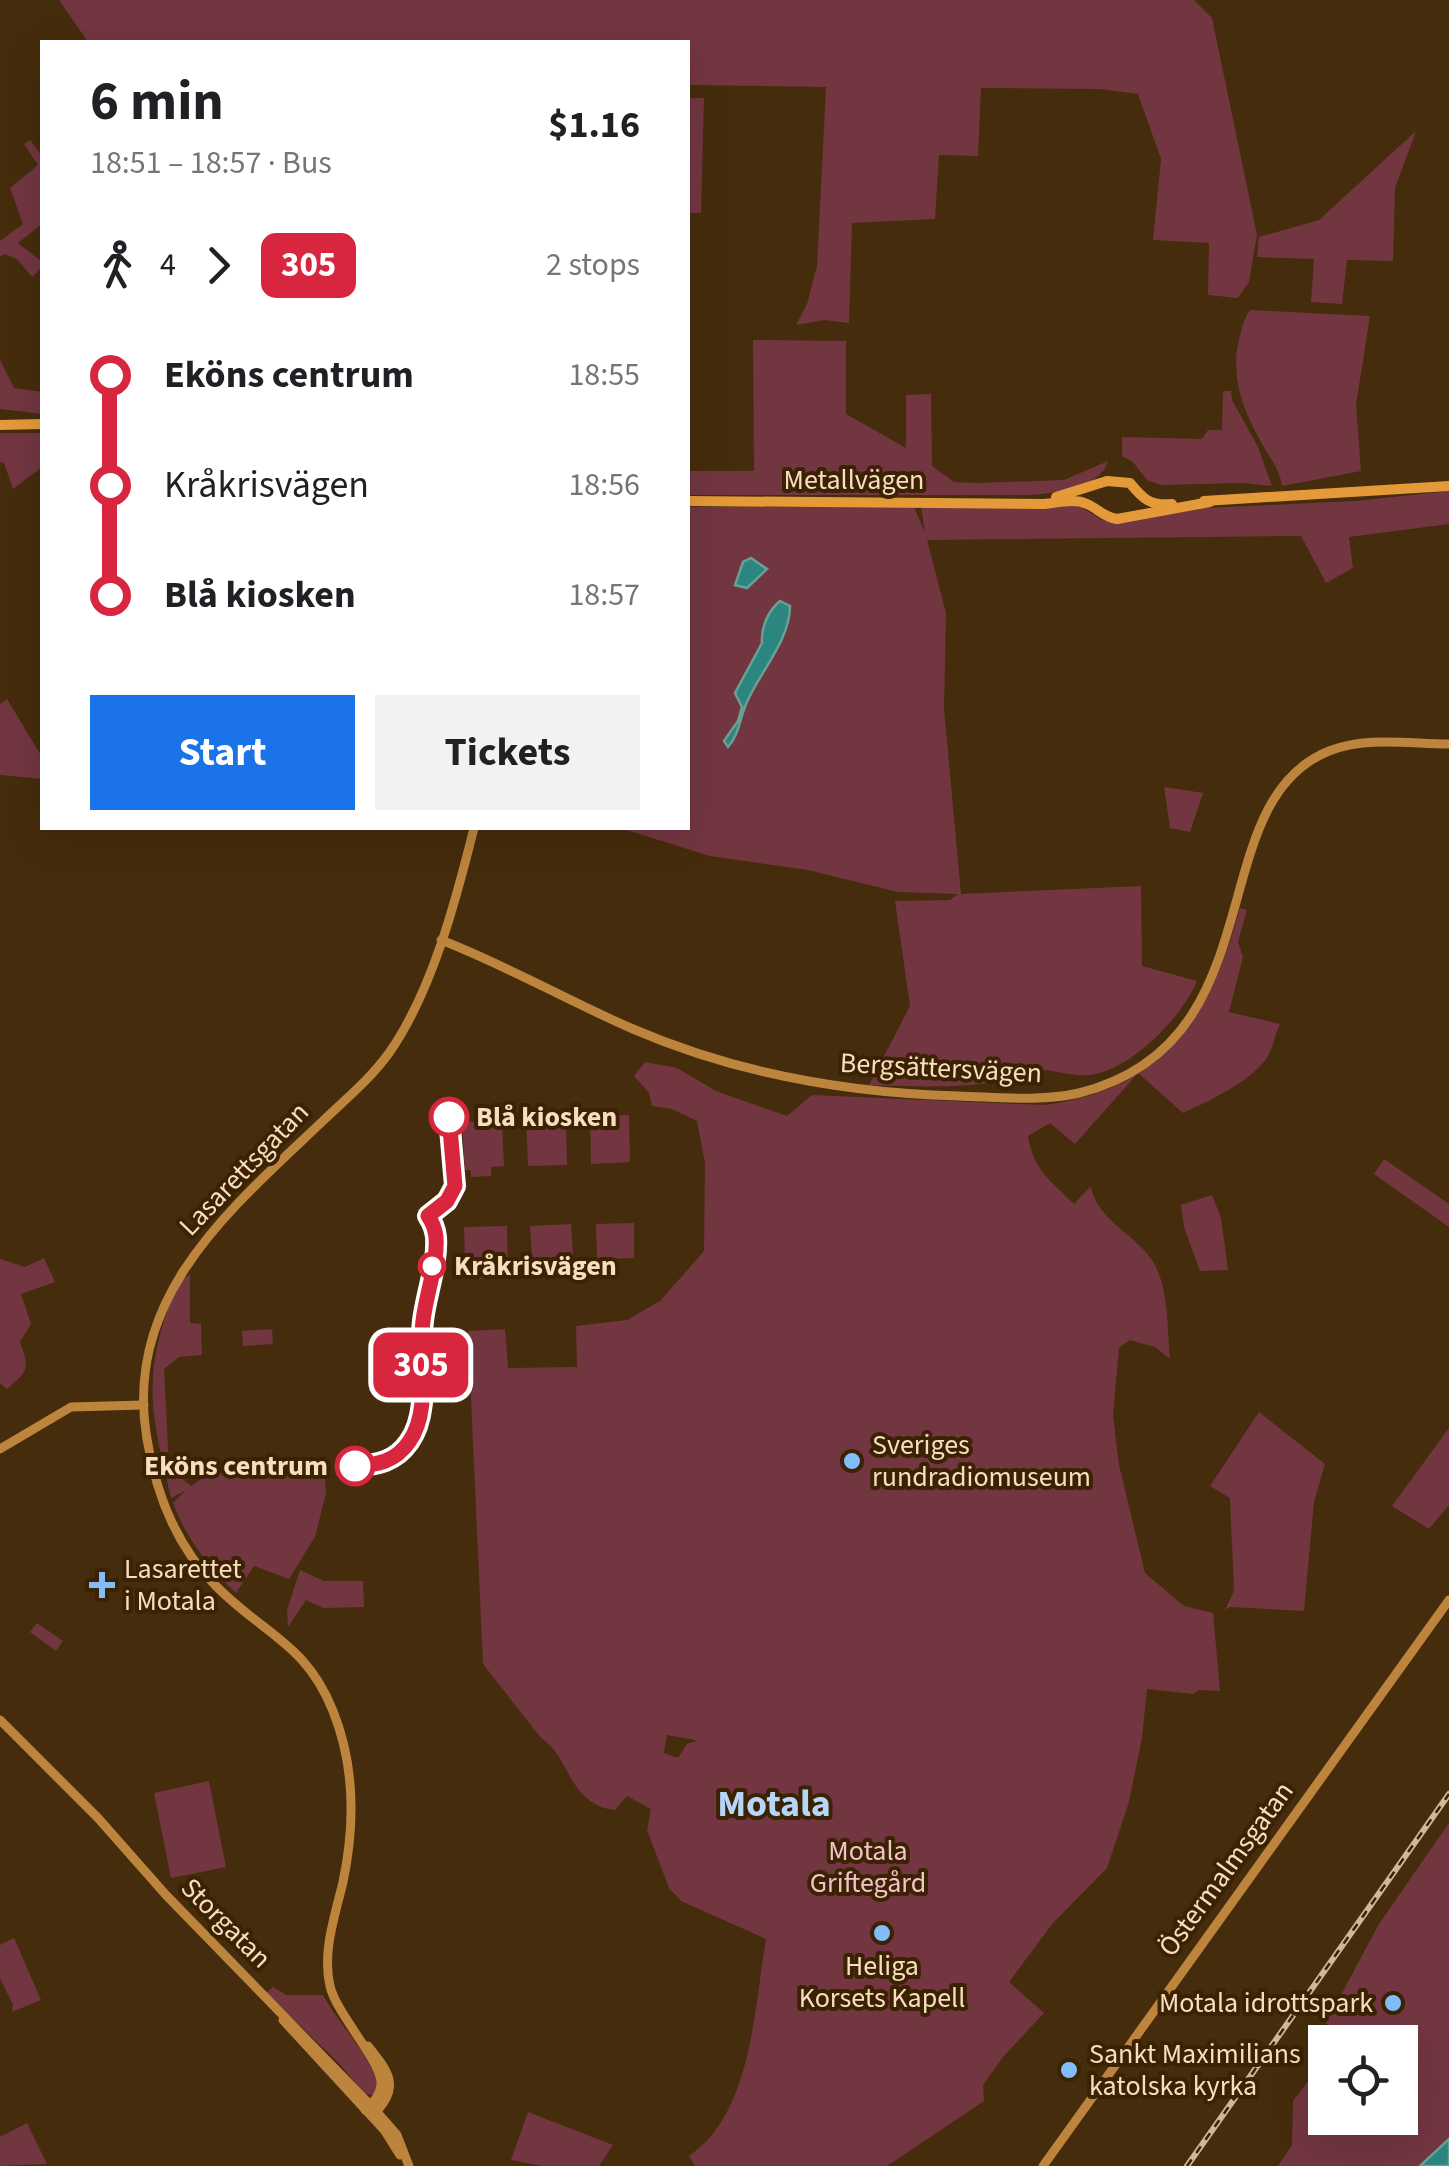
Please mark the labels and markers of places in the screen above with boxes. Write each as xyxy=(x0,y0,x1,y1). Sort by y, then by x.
place label: Blå kiosken xyxy=(476,1097,617,1137)
marker: Blå kiosken xyxy=(430,1098,468,1136)
place label: Kråkrisvägen xyxy=(454,1246,617,1286)
marker: Kråkrisvägen xyxy=(419,1253,445,1279)
place label: Sveriges rundradiomuseum xyxy=(872,1425,1091,1497)
place label: Eköns centrum xyxy=(144,1446,328,1486)
marker: Eköns centrum xyxy=(336,1447,374,1485)
marker: Sveriges rundradiomuseum xyxy=(841,1450,863,1472)
place label: Lasarettet i Motala xyxy=(124,1549,242,1621)
marker: Lasarettet i Motala xyxy=(89,1572,115,1598)
marker: Heliga Korsets Kapell xyxy=(871,1922,893,1944)
place label: Heliga Korsets Kapell xyxy=(799,1946,965,2018)
place label: Motala idrottspark xyxy=(1159,1983,1373,2023)
marker: Motala idrottspark xyxy=(1382,1992,1404,2014)
place label: Sankt Maximilians katolska kyrka xyxy=(1089,2034,1301,2106)
marker: Sankt Maximilians katolska kyrka xyxy=(1058,2059,1080,2081)

